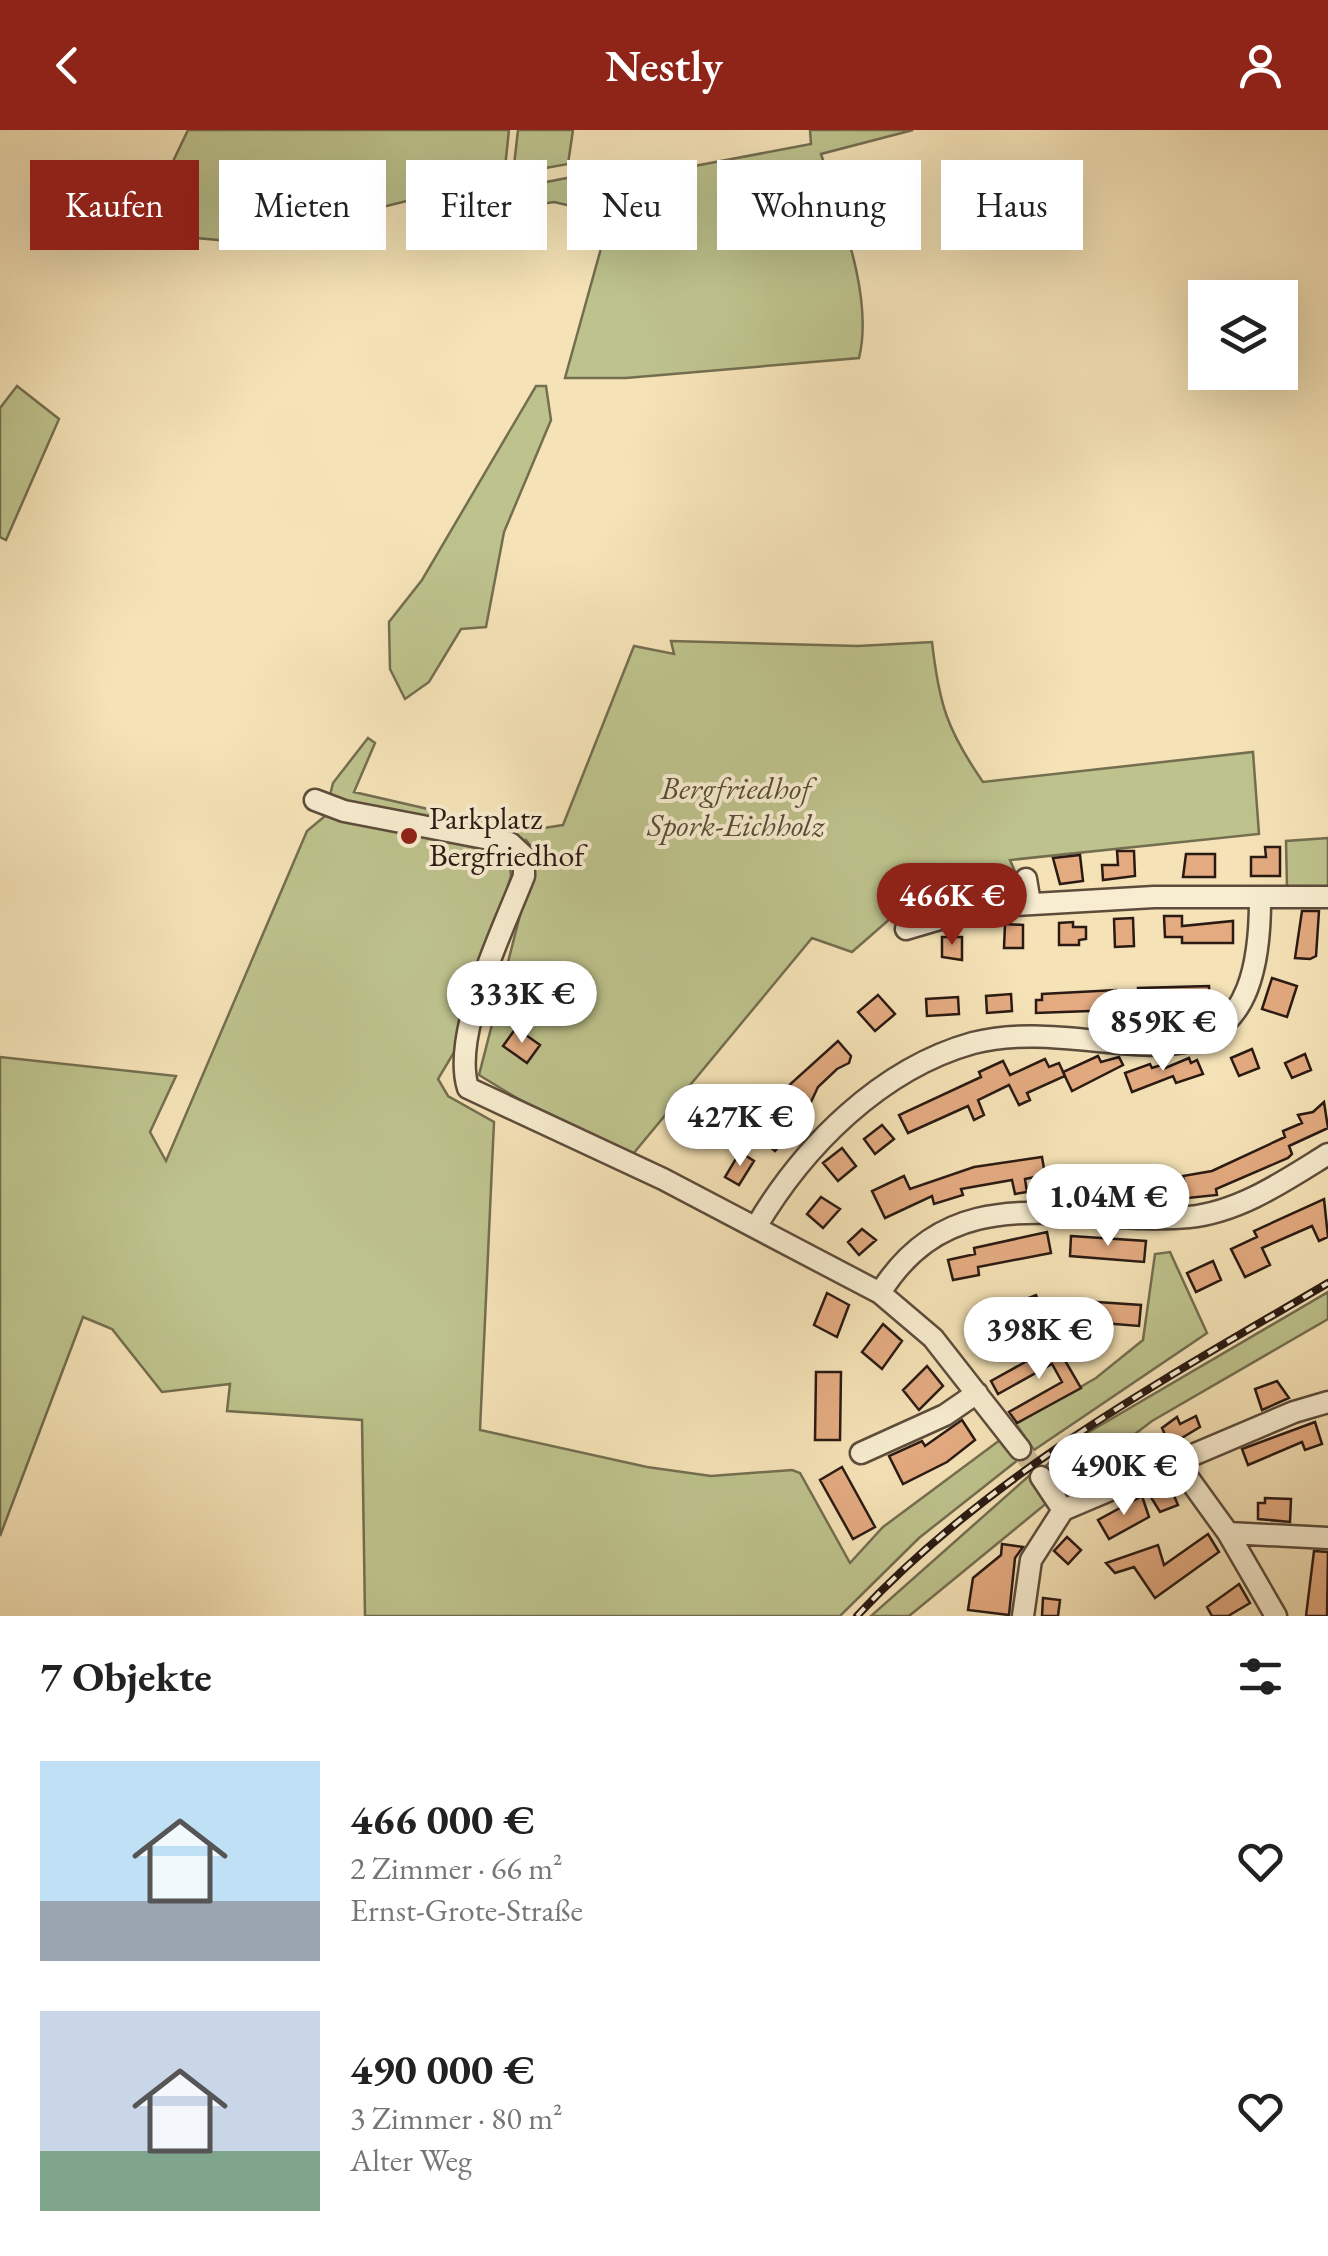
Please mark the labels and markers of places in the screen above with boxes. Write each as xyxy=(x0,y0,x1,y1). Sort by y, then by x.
place label: Parkplatz Bergfriedhof xyxy=(429,797,588,876)
marker: Parkplatz Bergfriedhof xyxy=(398,825,420,847)
pin: 466K € xyxy=(871,863,1033,948)
pin: 333K € xyxy=(441,961,603,1046)
pin: 859K € xyxy=(1082,989,1244,1074)
pin: 427K € xyxy=(659,1084,821,1169)
pin: 1.04M € xyxy=(1016,1164,1200,1249)
pin: 398K € xyxy=(958,1297,1120,1382)
pin: 490K € xyxy=(1043,1433,1205,1518)

